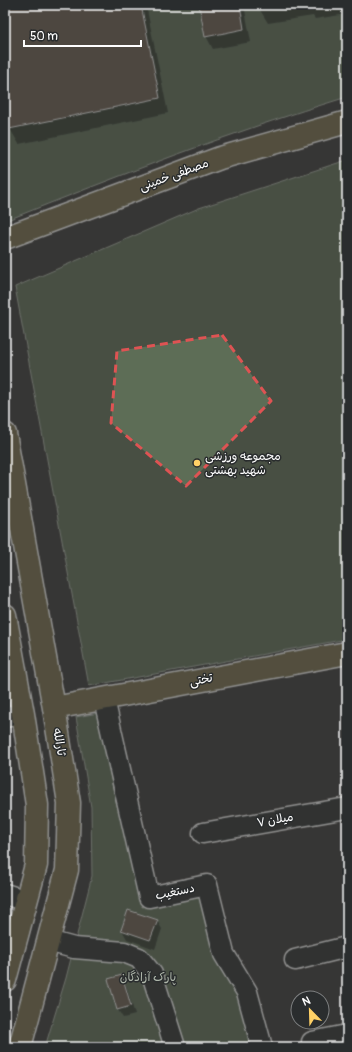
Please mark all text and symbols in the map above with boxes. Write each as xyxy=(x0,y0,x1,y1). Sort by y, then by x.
scale bar xyxy=(24,22,141,48)
text: 50 m xyxy=(30,29,58,44)
street label: مصطفی خمینی xyxy=(137,156,211,194)
place label: مجموعه ورزشی شهید بهشتی xyxy=(205,449,281,478)
marker: مجموعه ورزشی شهید بهشتی xyxy=(192,458,202,468)
street label: تختی xyxy=(188,670,214,690)
street label: ثارالله xyxy=(49,727,69,757)
street label: میلان ۷ xyxy=(255,809,295,831)
street label: دستغیب xyxy=(154,881,196,903)
park label: پارک آزادگان xyxy=(120,970,176,985)
north arrow xyxy=(290,990,330,1030)
text: N xyxy=(300,994,313,1009)

